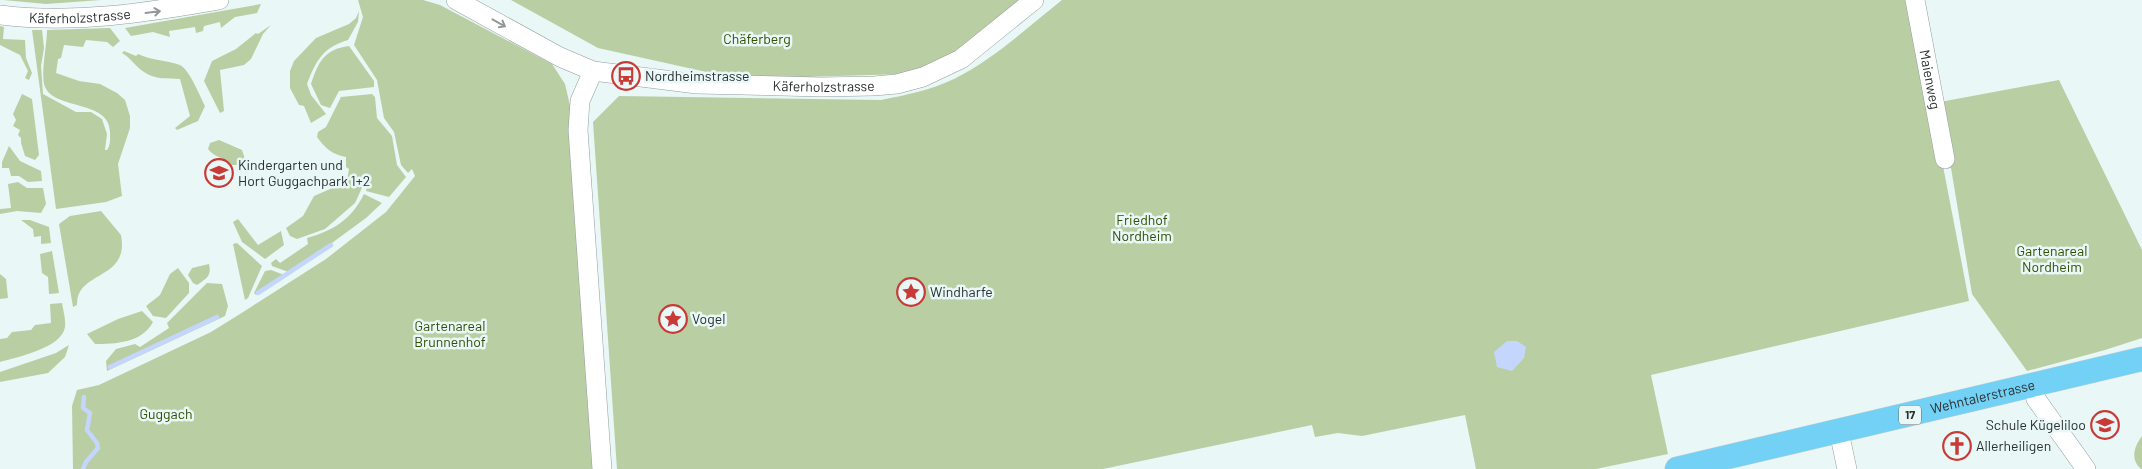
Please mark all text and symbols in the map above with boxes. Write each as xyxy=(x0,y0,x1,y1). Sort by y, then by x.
street label: Käferholzstrasse xyxy=(29,5,132,26)
one-way arrow xyxy=(145,7,161,17)
one-way arrow xyxy=(491,19,506,28)
park label: Chäferberg xyxy=(723,30,791,47)
street label: Maienweg xyxy=(1917,48,1944,111)
bus stop icon: Nordheimstrasse xyxy=(611,61,641,91)
place label: Nordheimstrasse xyxy=(645,67,750,84)
street label: Käferholzstrasse xyxy=(773,77,875,95)
place label: Kindergarten und Hort Guggachpark 1+2 xyxy=(238,156,370,189)
school or university icon: Kindergarten und Hort Guggachpark 1+2 xyxy=(204,158,234,188)
park label: Friedhof Nordheim xyxy=(1112,211,1172,244)
park label: Gartenareal Nordheim xyxy=(2017,242,2087,275)
place icon: Windharfe xyxy=(896,277,926,307)
place label: Windharfe xyxy=(930,283,993,300)
place icon: Vogel xyxy=(658,304,688,334)
place label: Vogel xyxy=(692,310,725,327)
park label: Gartenareal Brunnenhof xyxy=(414,317,486,350)
street label: Wehntalerstrasse xyxy=(1928,376,2036,417)
park label: Guggach xyxy=(139,405,193,422)
road number: 17 xyxy=(1899,406,1921,424)
school or university icon: Schule Kügeliloo xyxy=(2090,410,2120,440)
place label: Schule Kügeliloo xyxy=(1986,416,2086,433)
church icon: Allerheiligen xyxy=(1942,431,1972,461)
place label: Allerheiligen xyxy=(1976,437,2051,454)

